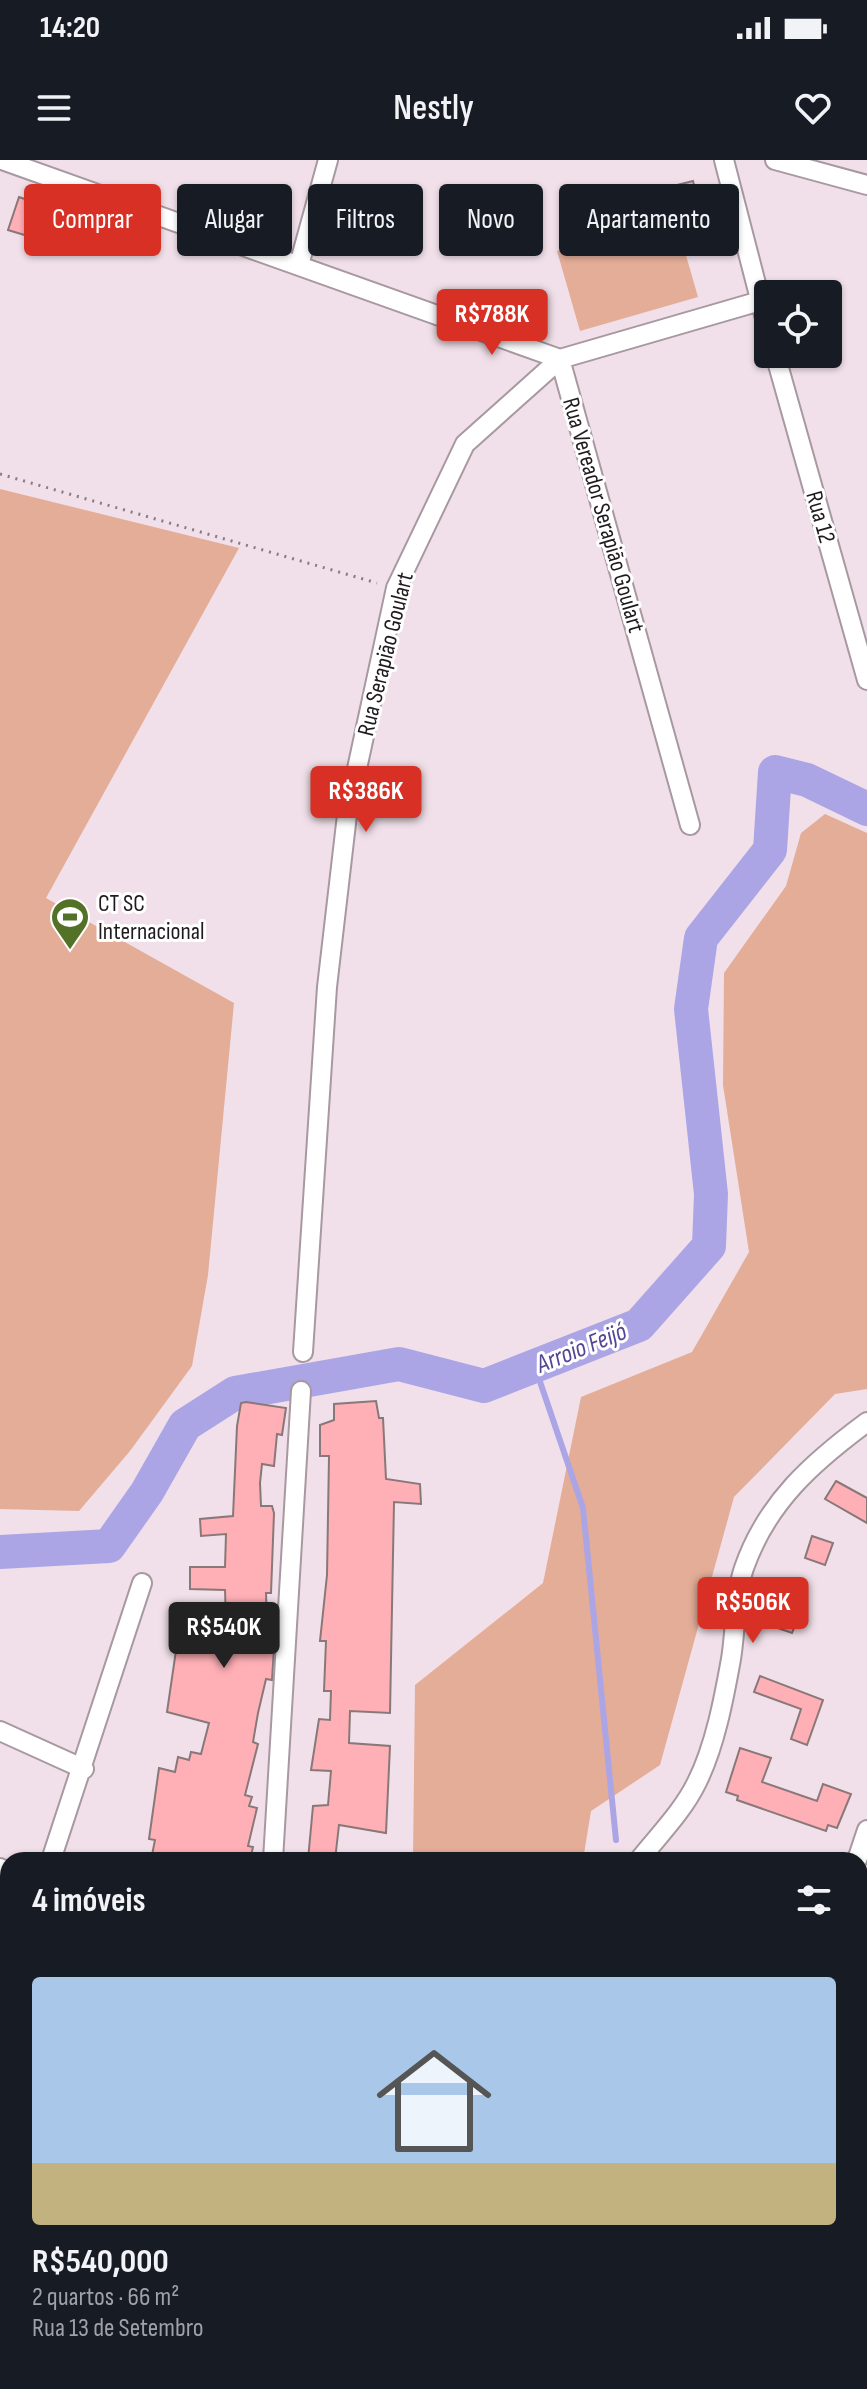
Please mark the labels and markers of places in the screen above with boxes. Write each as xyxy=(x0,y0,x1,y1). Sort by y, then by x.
pin: R$788K xyxy=(427,289,557,357)
pin: R$386K xyxy=(301,766,431,834)
place label: CT SC Internacional xyxy=(98,889,204,946)
sports icon: CT SC Internacional xyxy=(49,896,91,951)
pin: R$506K xyxy=(688,1577,818,1645)
pin: R$540K xyxy=(159,1602,289,1670)

